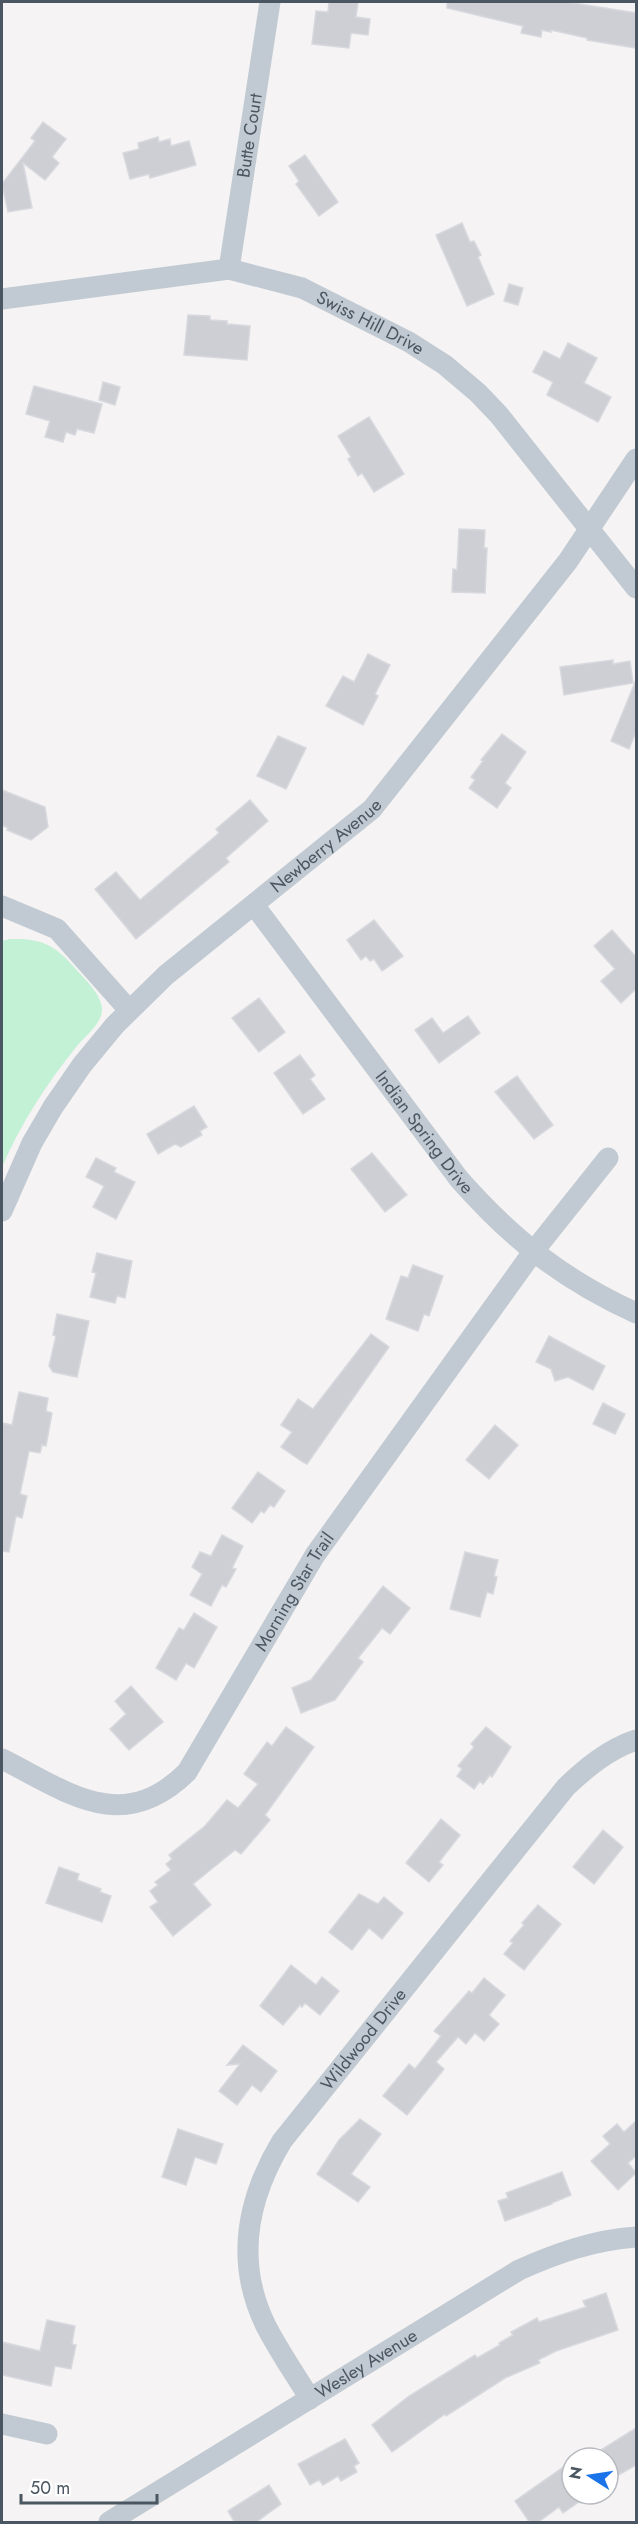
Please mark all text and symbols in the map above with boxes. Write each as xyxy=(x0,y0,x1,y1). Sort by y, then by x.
street label: Butte Court xyxy=(230,91,269,180)
street label: Swiss Hill Drive xyxy=(312,284,429,361)
street label: Newberry Avenue xyxy=(265,793,388,899)
street label: Indian Spring Drive xyxy=(369,1065,480,1200)
street label: Morning Star Trail xyxy=(248,1527,340,1656)
street label: Wildwood Drive xyxy=(315,1983,413,2096)
street label: Wesley Avenue xyxy=(310,2323,422,2405)
north arrow xyxy=(560,2446,620,2506)
text: N xyxy=(563,2464,588,2482)
scale bar xyxy=(21,2467,158,2505)
text: 50 m xyxy=(30,2475,70,2501)

